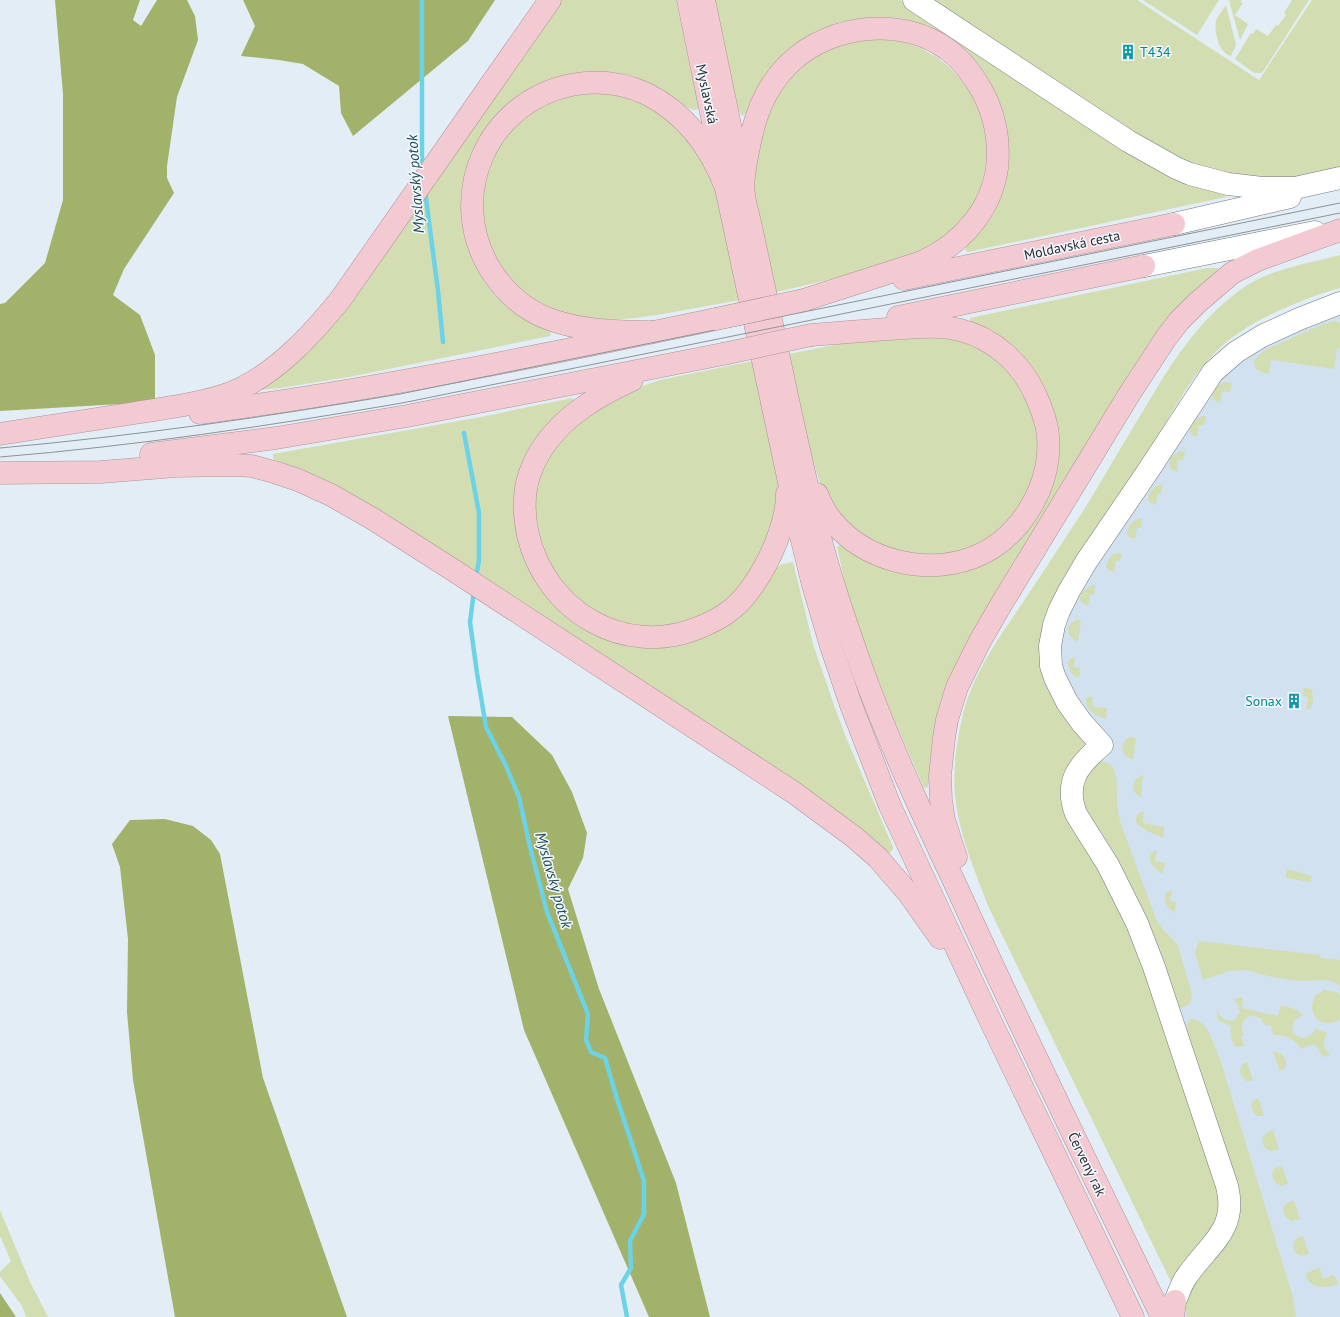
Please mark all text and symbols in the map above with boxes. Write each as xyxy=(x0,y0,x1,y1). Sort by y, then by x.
building icon: T434 xyxy=(1119,43,1137,61)
place label: T434 xyxy=(1140,43,1171,61)
street label: Myslavská xyxy=(692,62,722,126)
water label: Myslavský potok xyxy=(402,133,428,234)
street label: Moldavská cesta xyxy=(1022,226,1122,264)
place label: Sonax xyxy=(1245,692,1282,710)
building icon: Sonax xyxy=(1285,692,1303,710)
water label: Myslavský potok xyxy=(531,830,577,931)
street label: Červený rak xyxy=(1064,1129,1110,1199)

